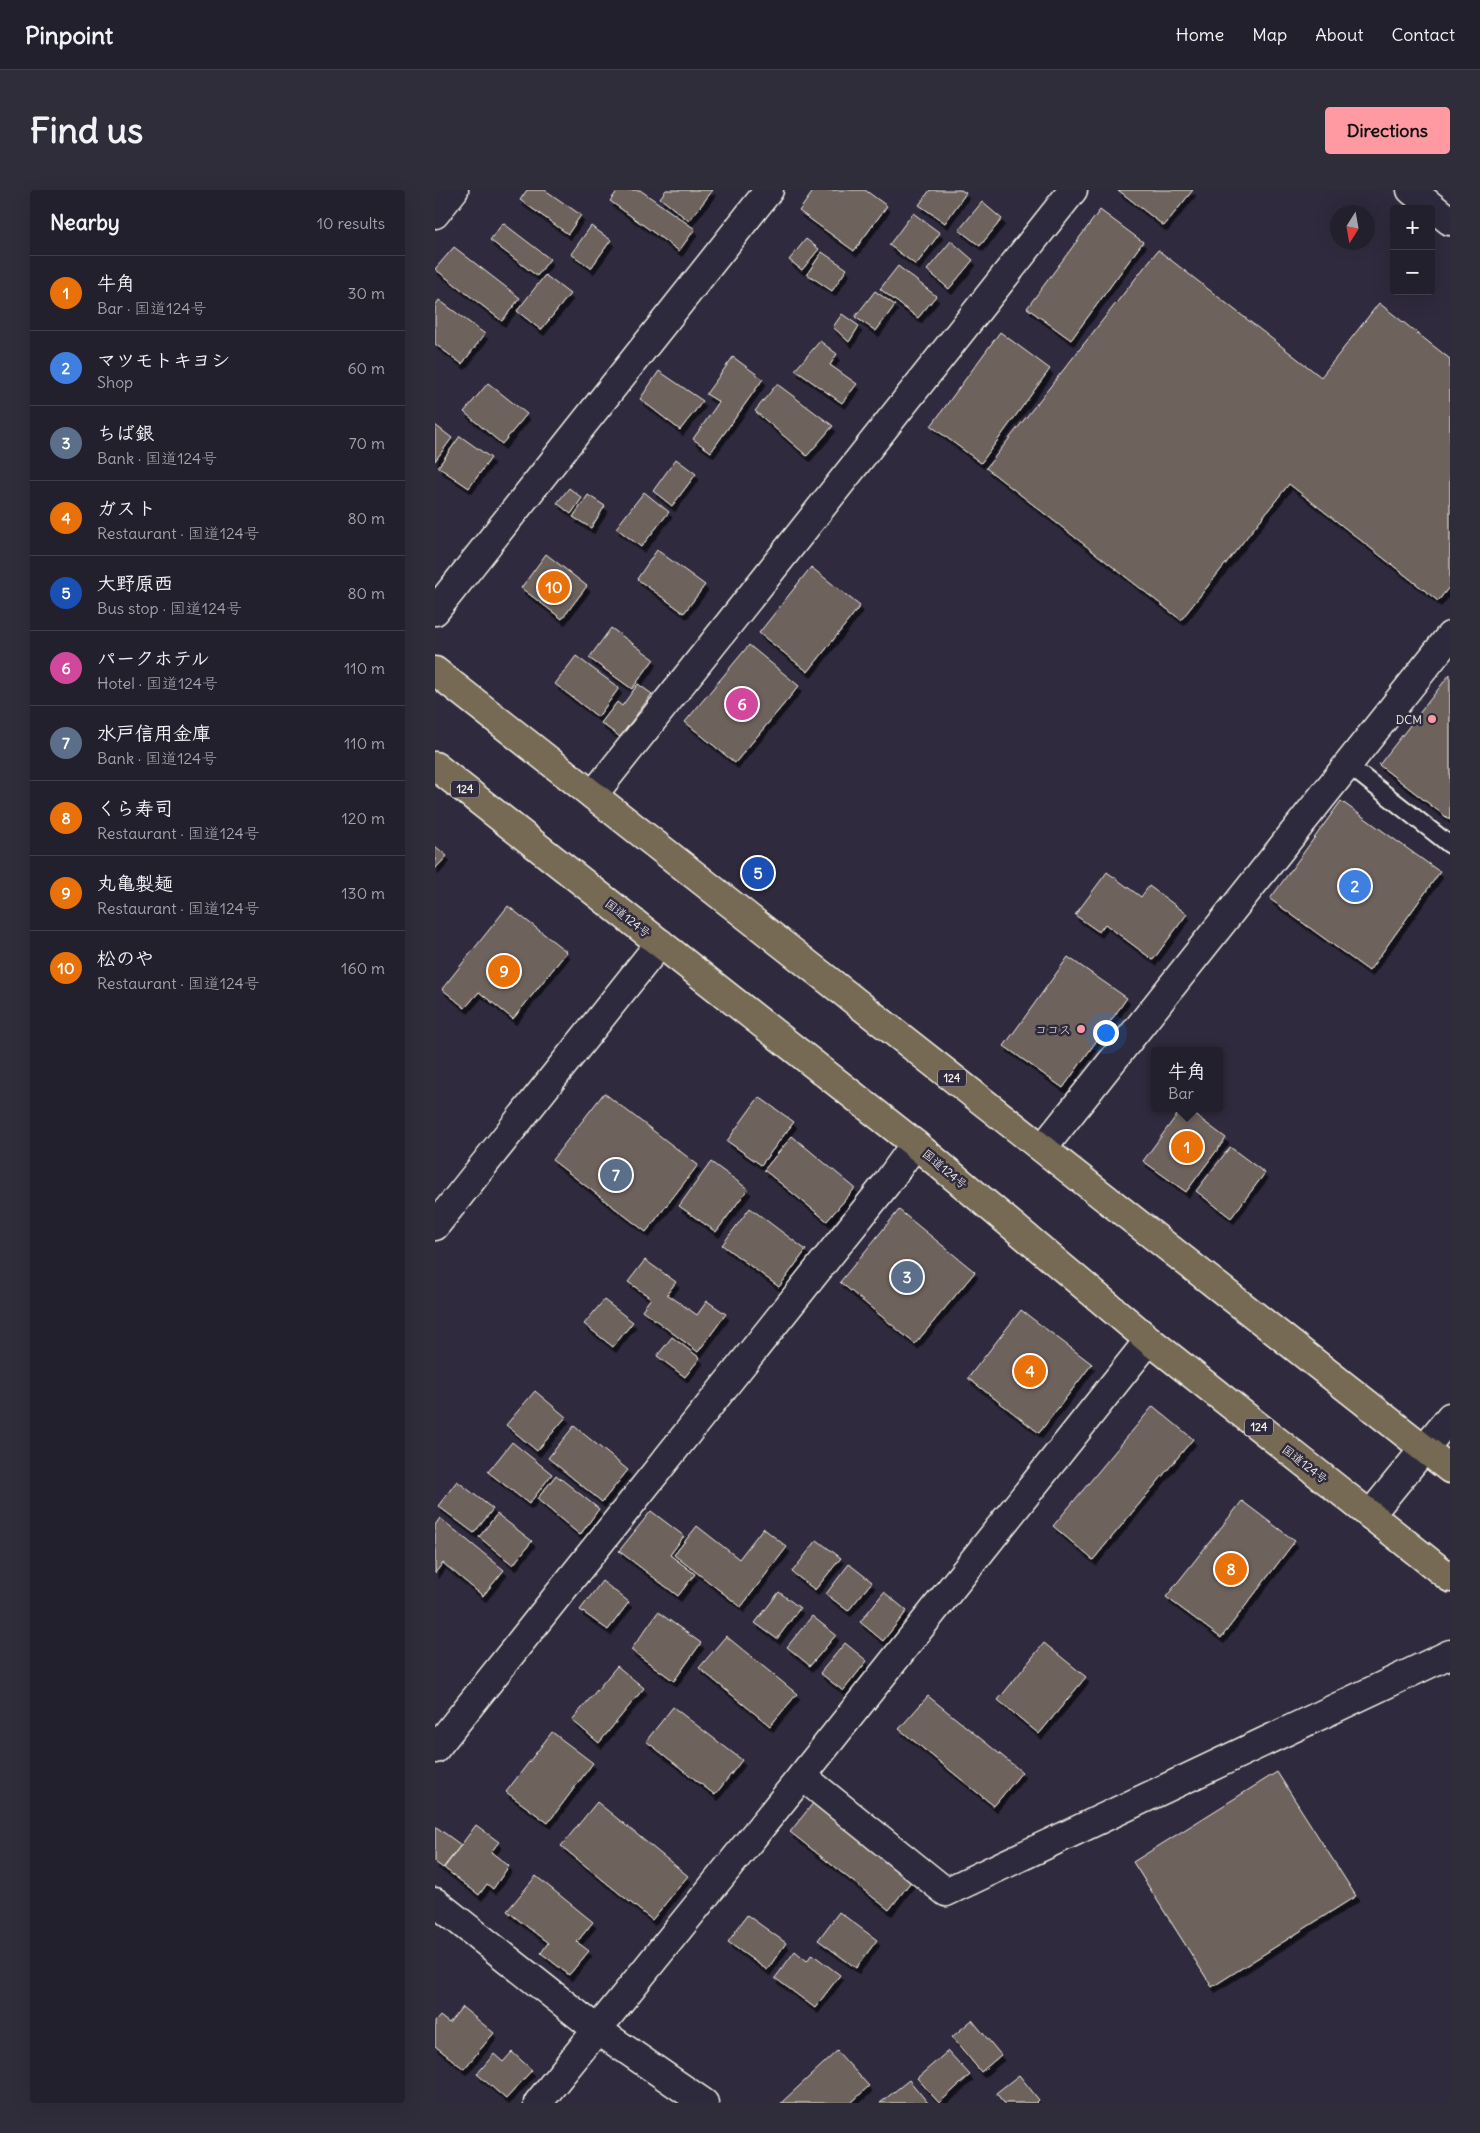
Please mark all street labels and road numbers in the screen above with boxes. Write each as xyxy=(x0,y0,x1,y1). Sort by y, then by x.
road number: 124 xyxy=(451,780,479,798)
street label: 国道124号 xyxy=(602,895,654,941)
road number: 124 xyxy=(938,1070,966,1086)
street label: 国道124号 xyxy=(919,1146,971,1192)
road number: 124 xyxy=(1245,1418,1273,1436)
street label: 国道124号 xyxy=(1279,1441,1331,1487)

